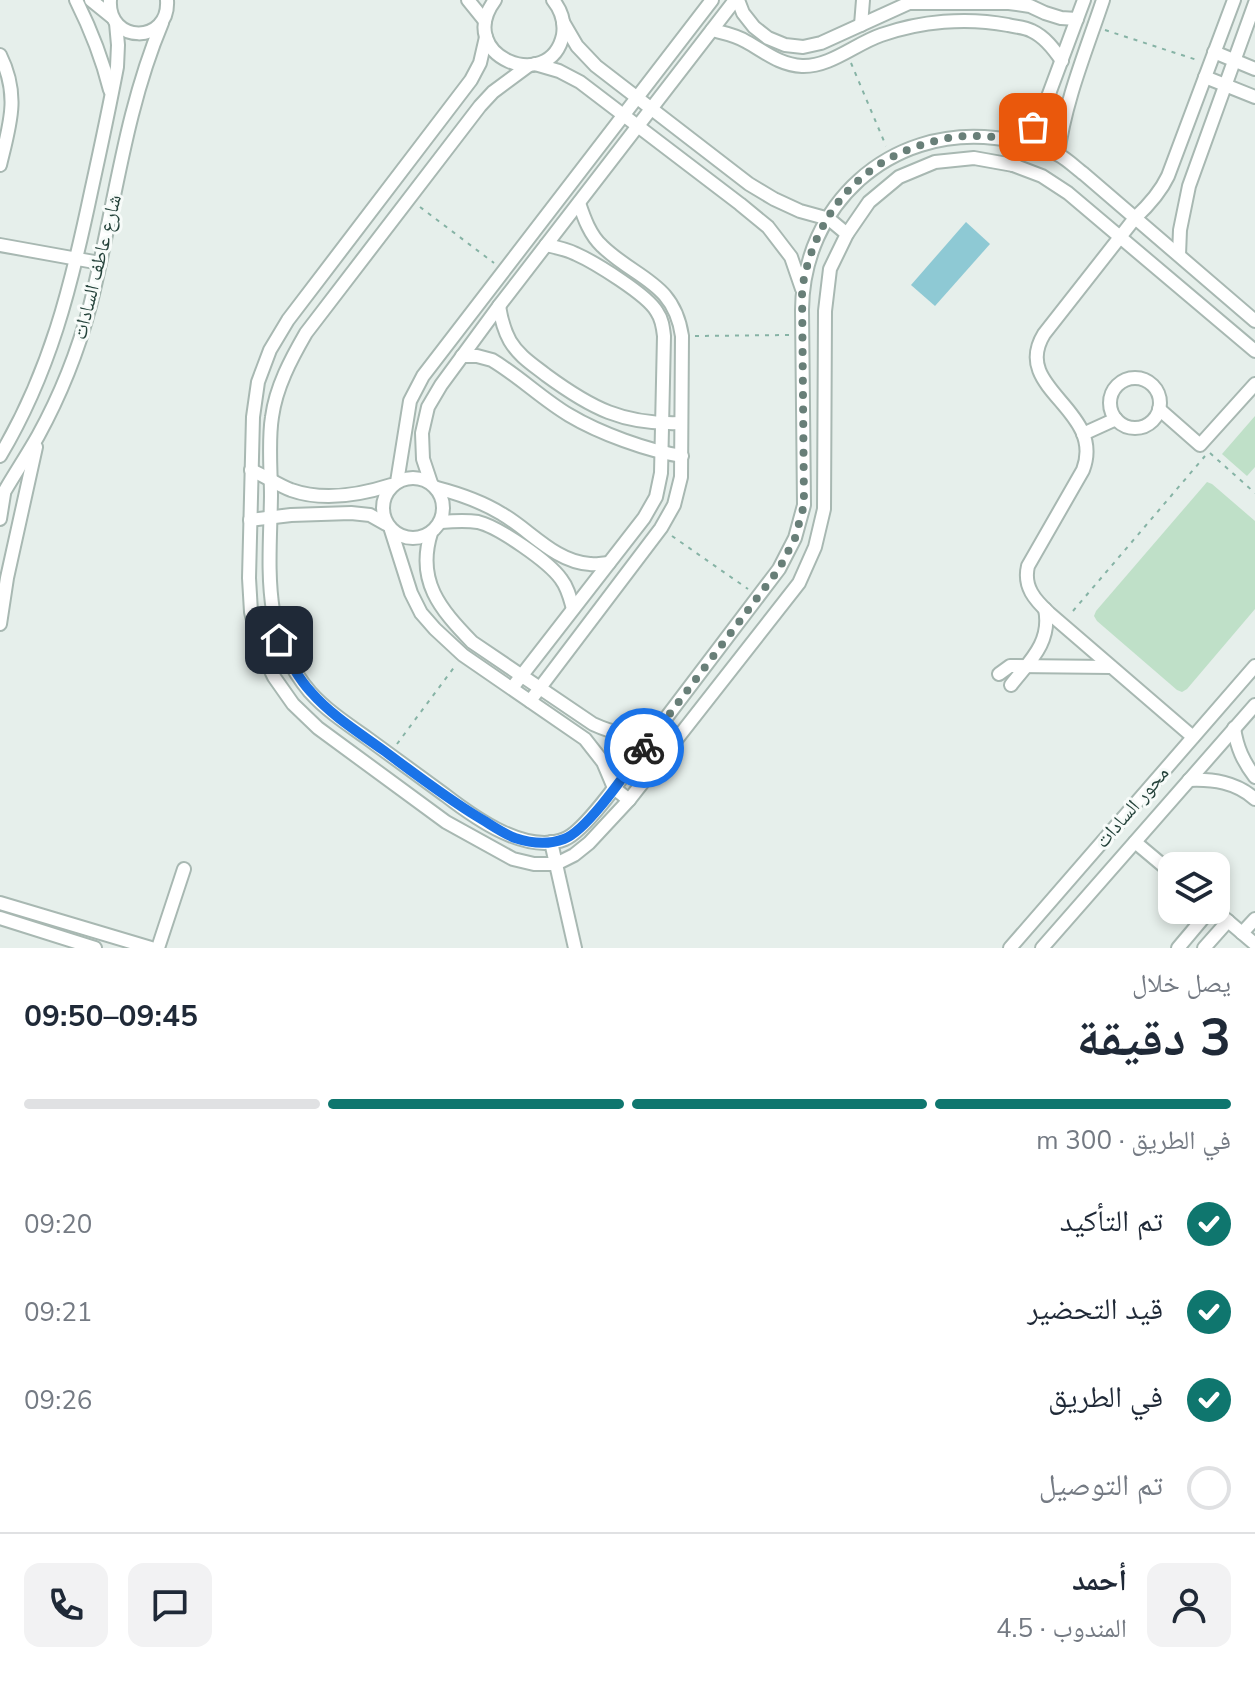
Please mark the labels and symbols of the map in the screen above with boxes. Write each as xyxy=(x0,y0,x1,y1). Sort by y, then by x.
pin xyxy=(999,93,1067,161)
street label: شارع عاطف السادات xyxy=(66,192,128,342)
pin xyxy=(245,606,313,674)
courier xyxy=(604,708,684,788)
street label: محور السادات xyxy=(1089,760,1175,854)

